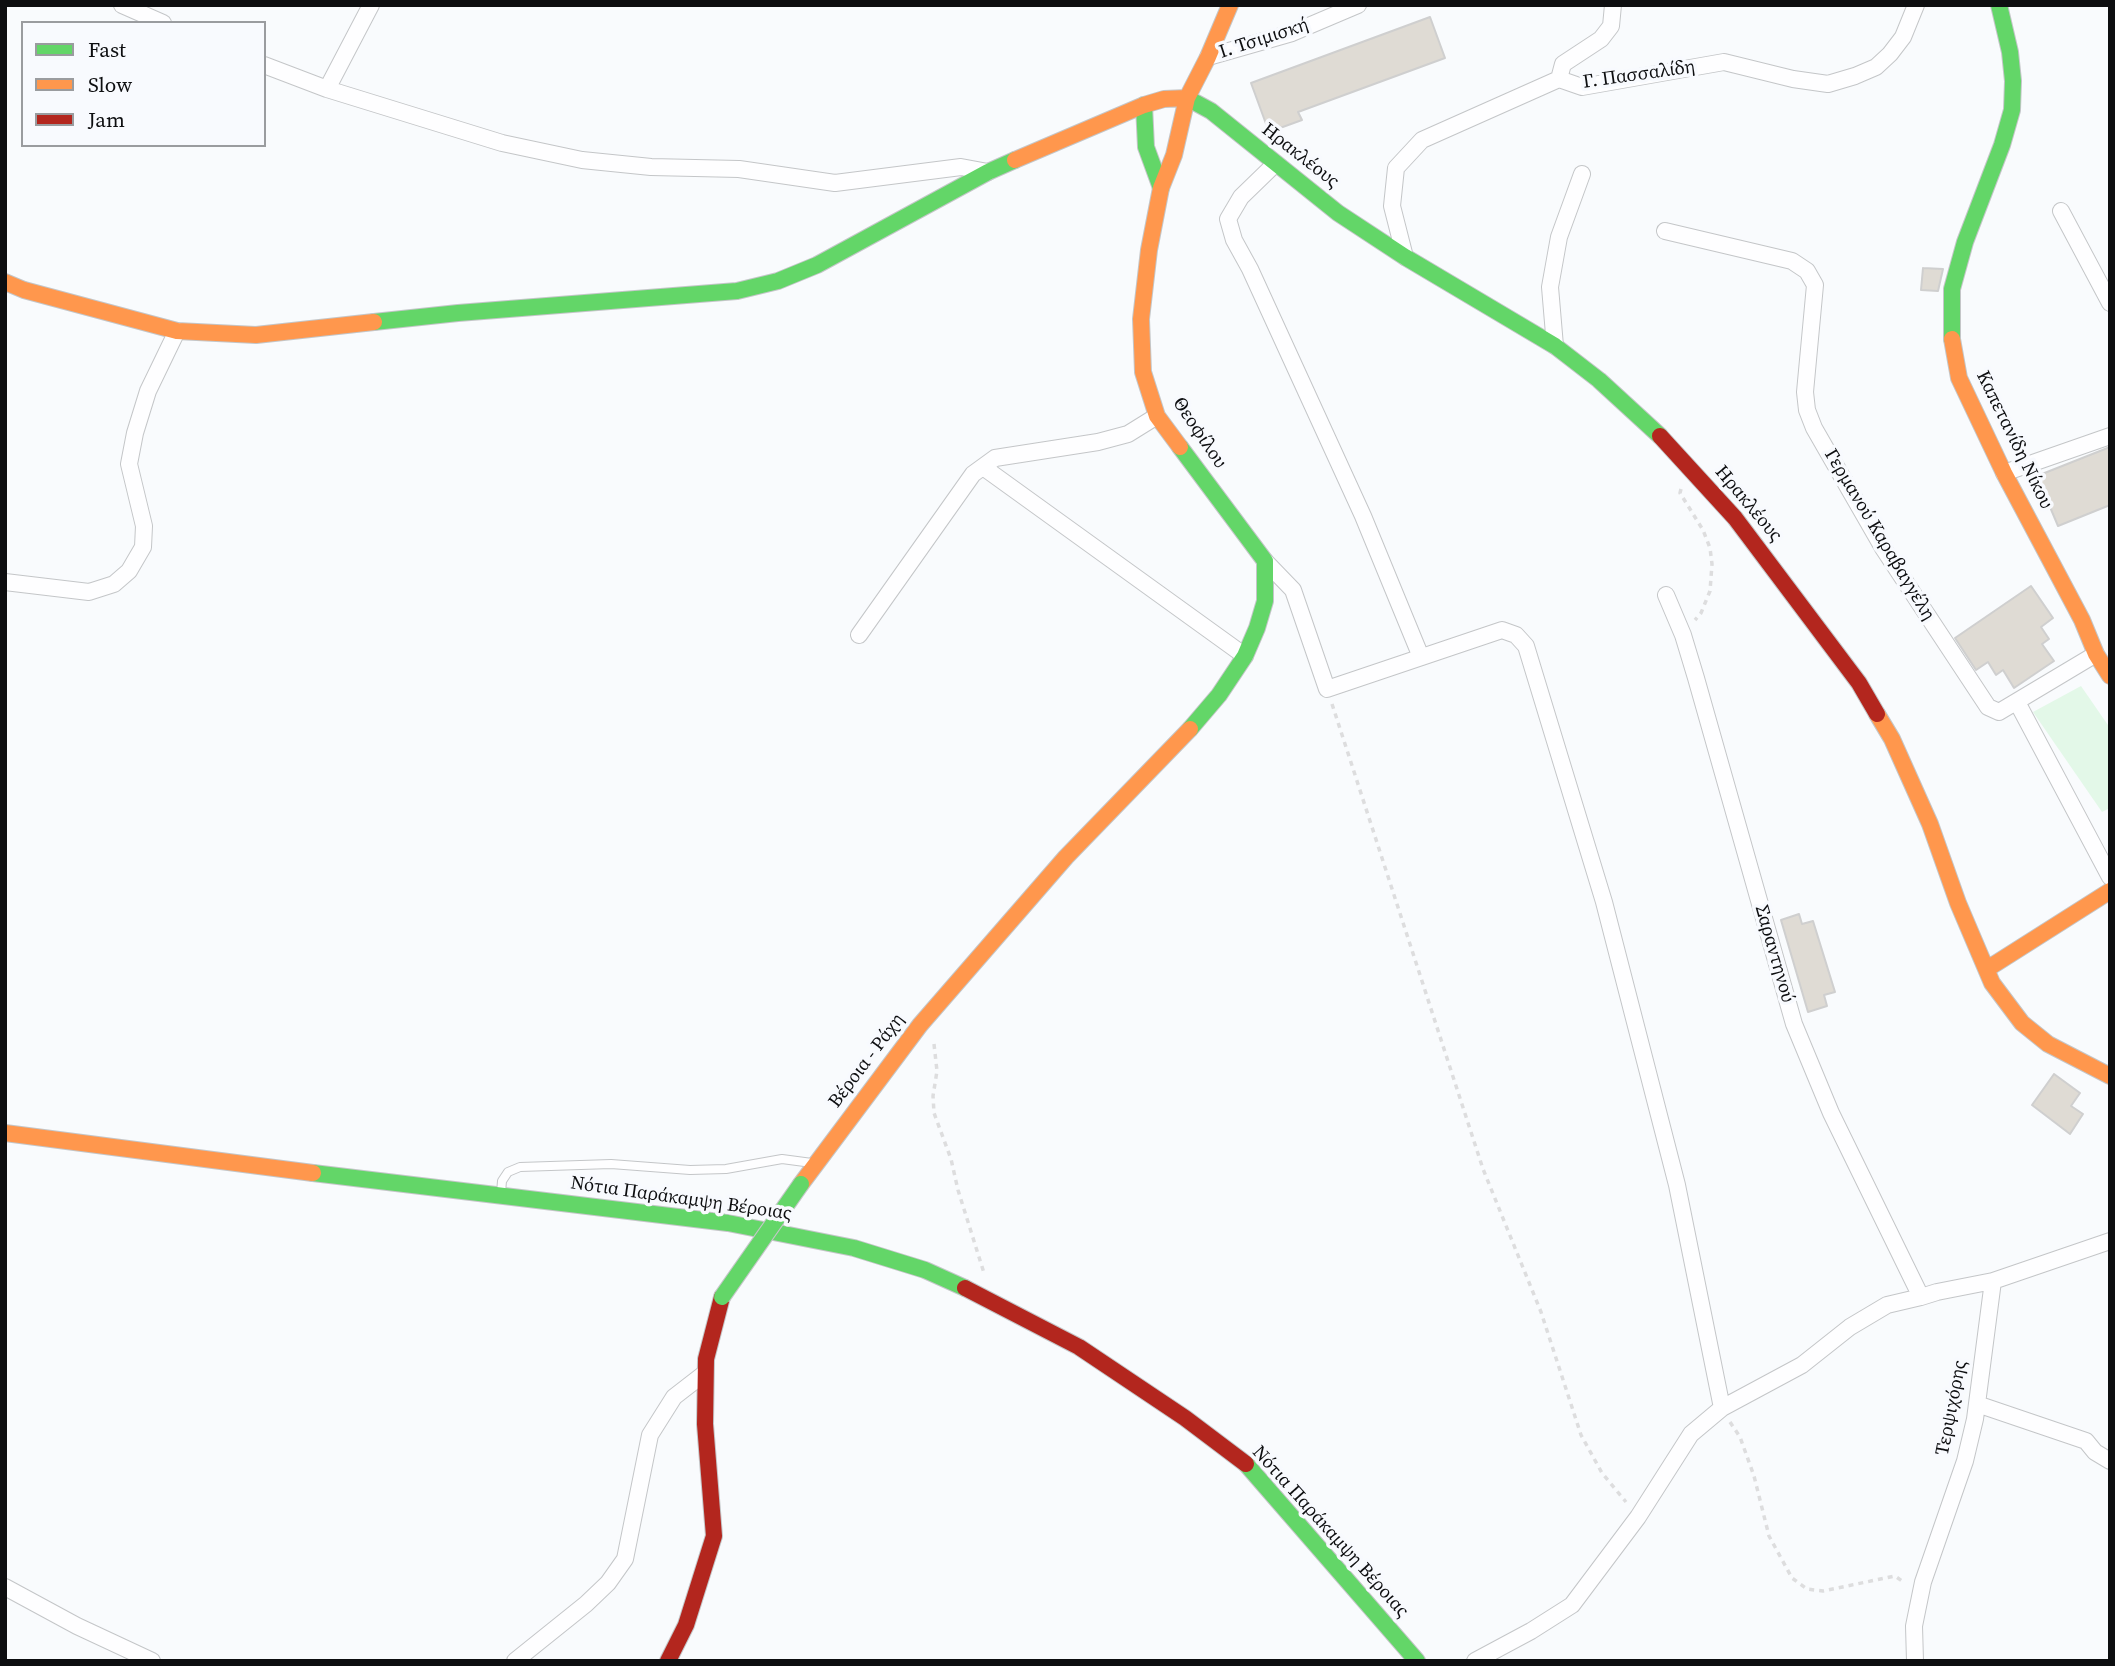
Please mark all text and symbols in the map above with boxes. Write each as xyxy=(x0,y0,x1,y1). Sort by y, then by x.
street label: Ι. Τσιμισκή xyxy=(1217,14,1311,64)
legend xyxy=(21,21,266,147)
text: Fast xyxy=(88,35,126,64)
street label: Γ. Πασσαλίδη xyxy=(1581,56,1697,94)
text: Slow xyxy=(88,70,132,99)
text: Jam xyxy=(88,105,125,134)
street label: Ηρακλέους xyxy=(1257,119,1343,193)
street label: Καπετανίδη Νίκου xyxy=(1971,367,2057,513)
street label: Θεοφίλου xyxy=(1167,393,1231,473)
street label: Γερμανού Καραβαγγέλη xyxy=(1819,445,1939,625)
street label: Ηρακλέους xyxy=(1710,461,1786,547)
street label: Σαραντηνού xyxy=(1749,903,1799,1005)
street label: Βέροια - Ράχη xyxy=(824,1009,910,1113)
street label: Νότια Παράκαμψη Βέροιας xyxy=(569,1172,793,1226)
street label: Τερψιχόρης xyxy=(1932,1358,1972,1458)
street label: Νότια Παράκαμψη Βέροιας xyxy=(1247,1442,1413,1622)

